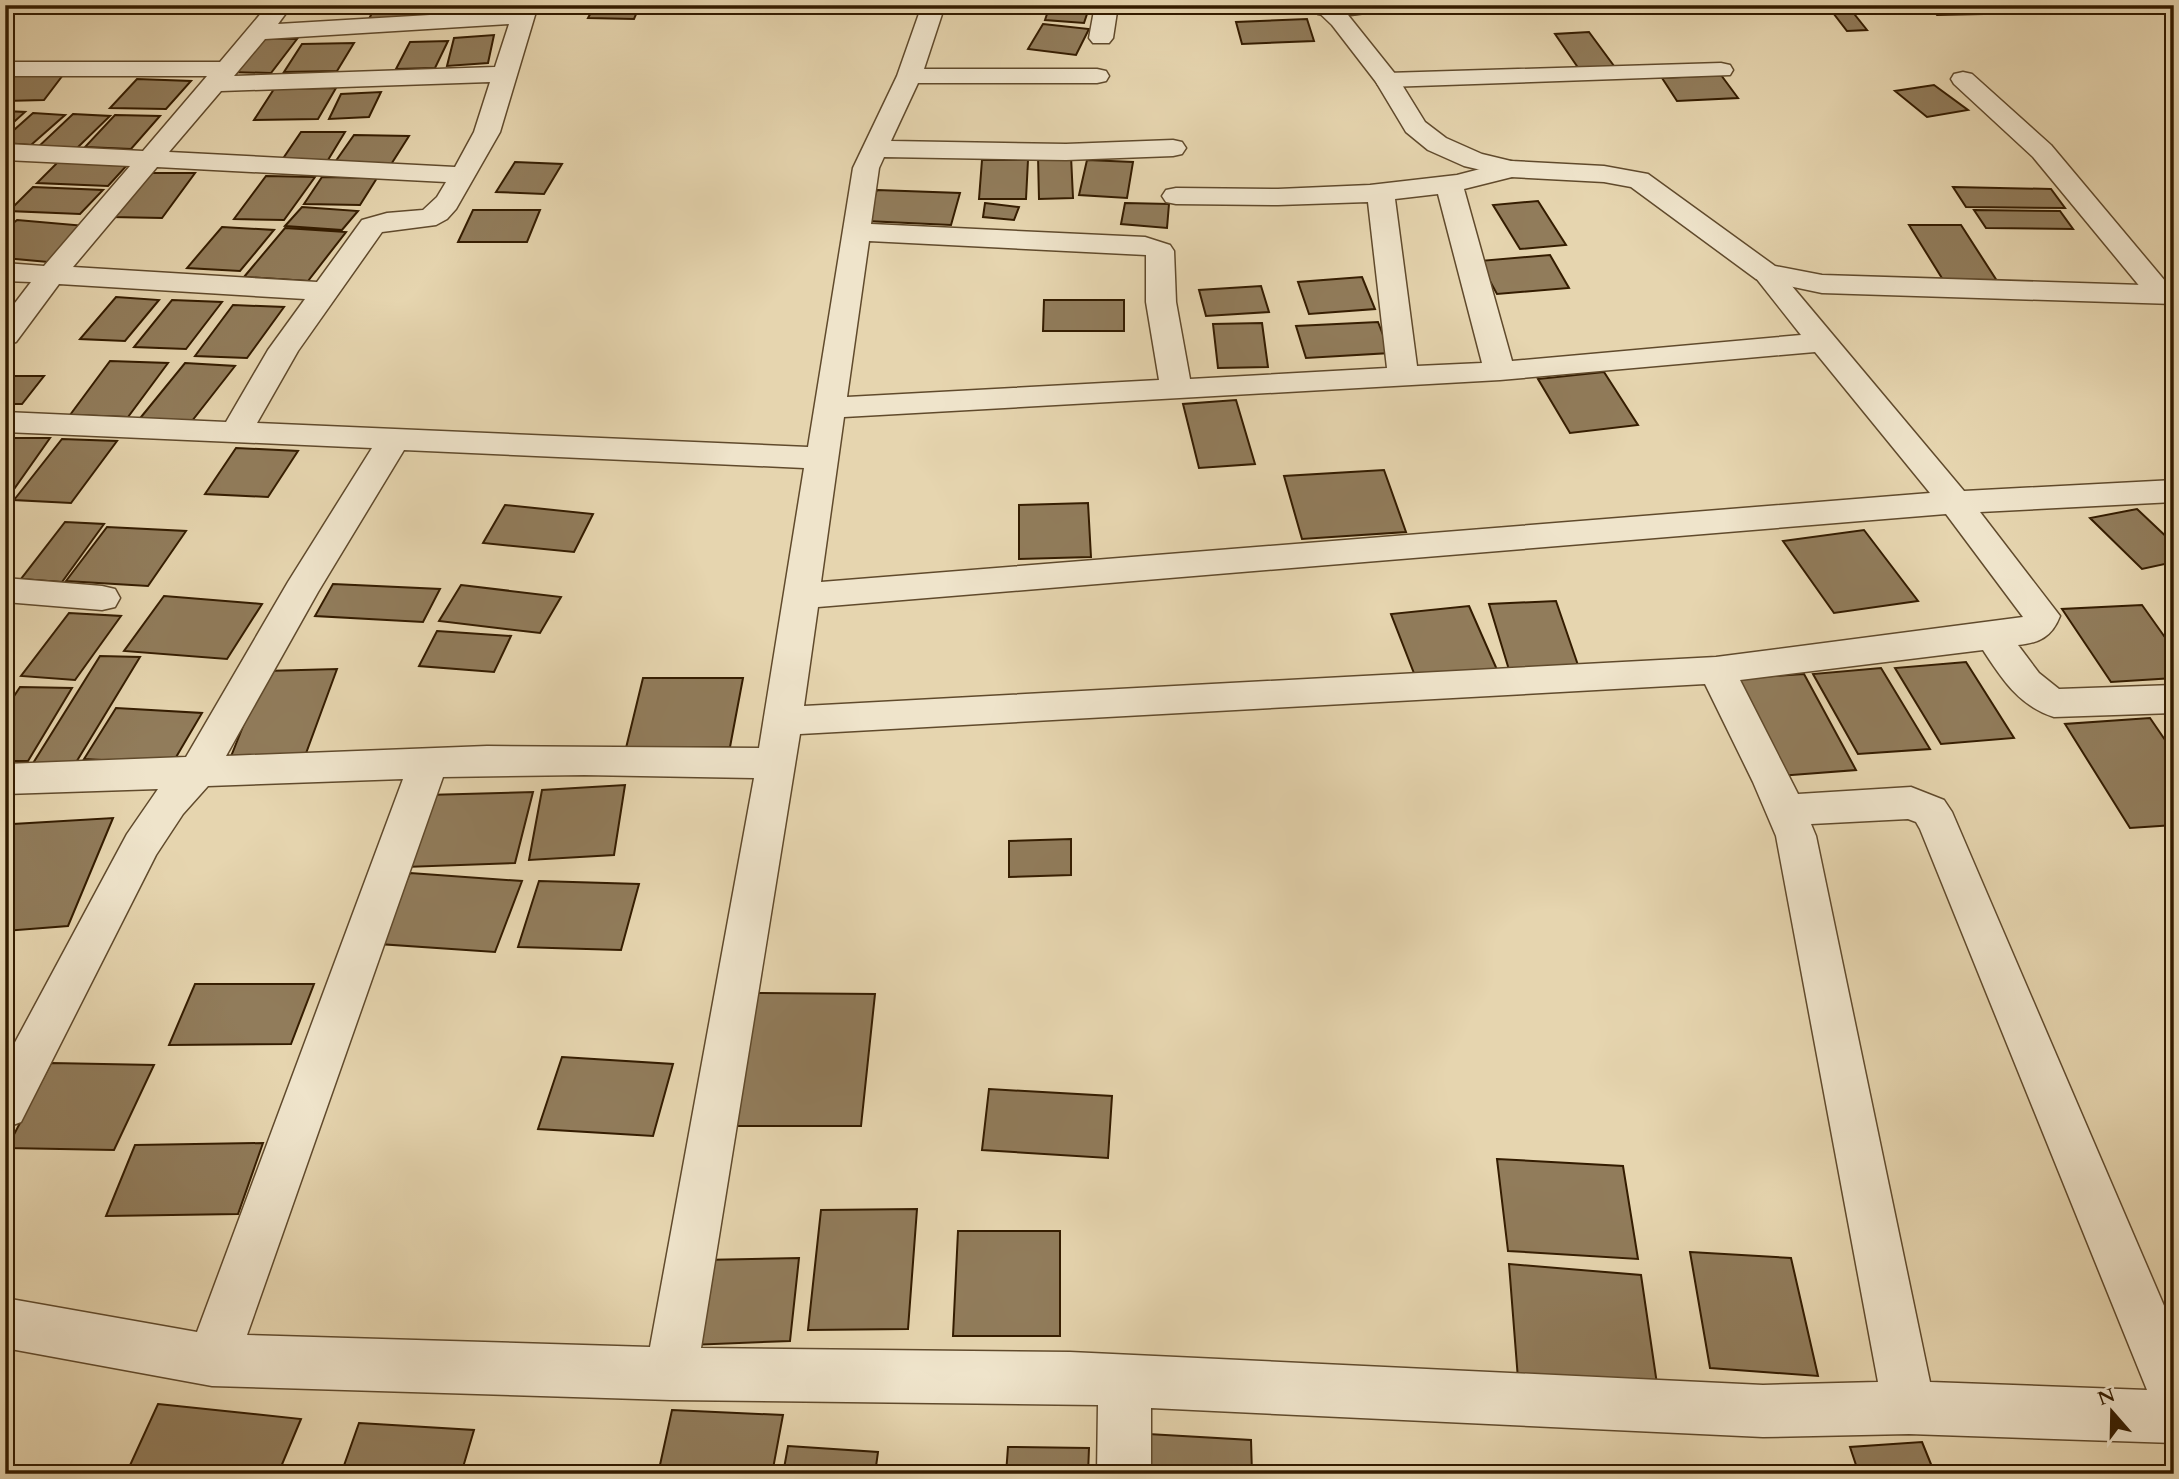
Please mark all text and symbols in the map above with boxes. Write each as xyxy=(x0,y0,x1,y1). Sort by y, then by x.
north arrow xyxy=(2078,1378,2148,1448)
text: N xyxy=(2094,1382,2119,1412)

